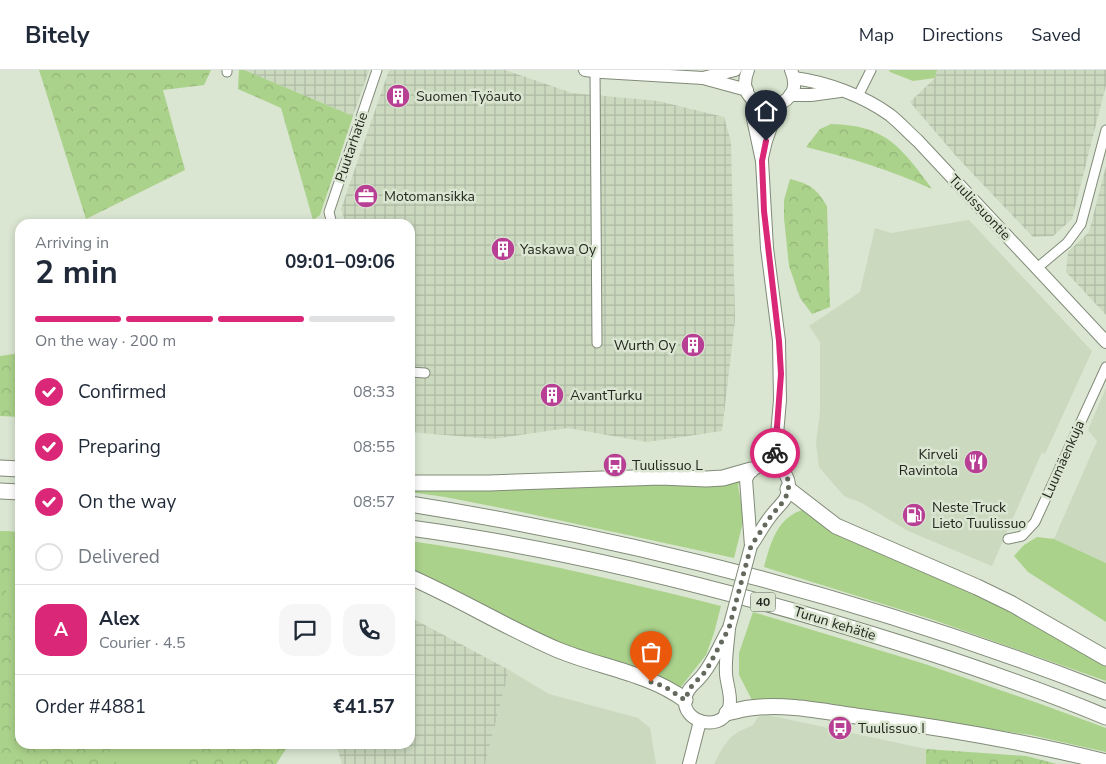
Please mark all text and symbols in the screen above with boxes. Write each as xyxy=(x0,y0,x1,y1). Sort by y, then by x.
text: Bitely xyxy=(25,19,90,51)
text: Map xyxy=(859,23,894,47)
text: Directions xyxy=(922,23,1003,47)
text: Saved xyxy=(1031,23,1081,47)
building icon: Suomen Työauto xyxy=(385,83,411,109)
place label: Suomen Työauto xyxy=(416,87,522,106)
pin xyxy=(745,90,787,141)
icon: home xyxy=(752,97,780,125)
street label: Puutarhatie xyxy=(331,110,372,185)
street label: Tuulissuontie xyxy=(944,170,1015,244)
office icon: Motomansikka xyxy=(353,183,379,209)
place label: Motomansikka xyxy=(384,187,475,206)
text: Arriving in xyxy=(35,232,109,254)
building icon: Yaskawa Oy xyxy=(490,236,516,262)
place label: Yaskawa Oy xyxy=(519,240,597,259)
text: 09:01–09:06 xyxy=(285,249,395,275)
text: 2 min xyxy=(35,251,118,294)
text: On the way · 200 m xyxy=(35,330,176,352)
building icon: Wurth Oy xyxy=(680,332,706,358)
place label: Wurth Oy xyxy=(614,336,677,355)
icon: check xyxy=(35,378,63,406)
text: Confirmed xyxy=(78,379,166,405)
text: 08:33 xyxy=(353,381,395,403)
building icon: AvantTurku xyxy=(539,382,565,408)
place label: AvantTurku xyxy=(570,386,642,405)
street label: Luumäenkuja xyxy=(1038,417,1089,501)
courier xyxy=(750,428,800,478)
icon: check xyxy=(35,433,63,461)
text: Preparing xyxy=(78,434,161,460)
text: 08:55 xyxy=(353,436,395,458)
icon: bike xyxy=(761,439,789,467)
place label: Kirveli Ravintola xyxy=(899,445,958,480)
restaurant icon: Kirveli Ravintola xyxy=(963,449,989,475)
bus stop icon: Tuulissuo L xyxy=(602,452,628,478)
place label: Tuulissuo L xyxy=(632,456,703,475)
icon: check xyxy=(35,488,63,516)
text: On the way xyxy=(78,489,176,515)
text: 08:57 xyxy=(353,491,395,513)
place label: Neste Truck Lieto Tuulissuo xyxy=(932,498,1026,533)
fuel station icon: Neste Truck Lieto Tuulissuo xyxy=(901,502,927,528)
text: Delivered xyxy=(78,544,160,570)
road number: 40 xyxy=(750,592,776,612)
street label: Turun kehätie xyxy=(791,602,878,645)
button: chat xyxy=(279,604,331,656)
button: phone xyxy=(343,604,395,656)
text: Alex xyxy=(99,606,140,632)
text: A xyxy=(54,617,68,643)
pin xyxy=(630,631,672,682)
text: Courier · 4.5 xyxy=(99,632,185,654)
icon: bag xyxy=(637,638,665,666)
text: Order #4881 xyxy=(35,694,146,720)
text: €41.57 xyxy=(333,694,395,720)
bus stop icon: Tuulissuo I xyxy=(827,715,853,741)
place label: Tuulissuo I xyxy=(858,719,925,738)

